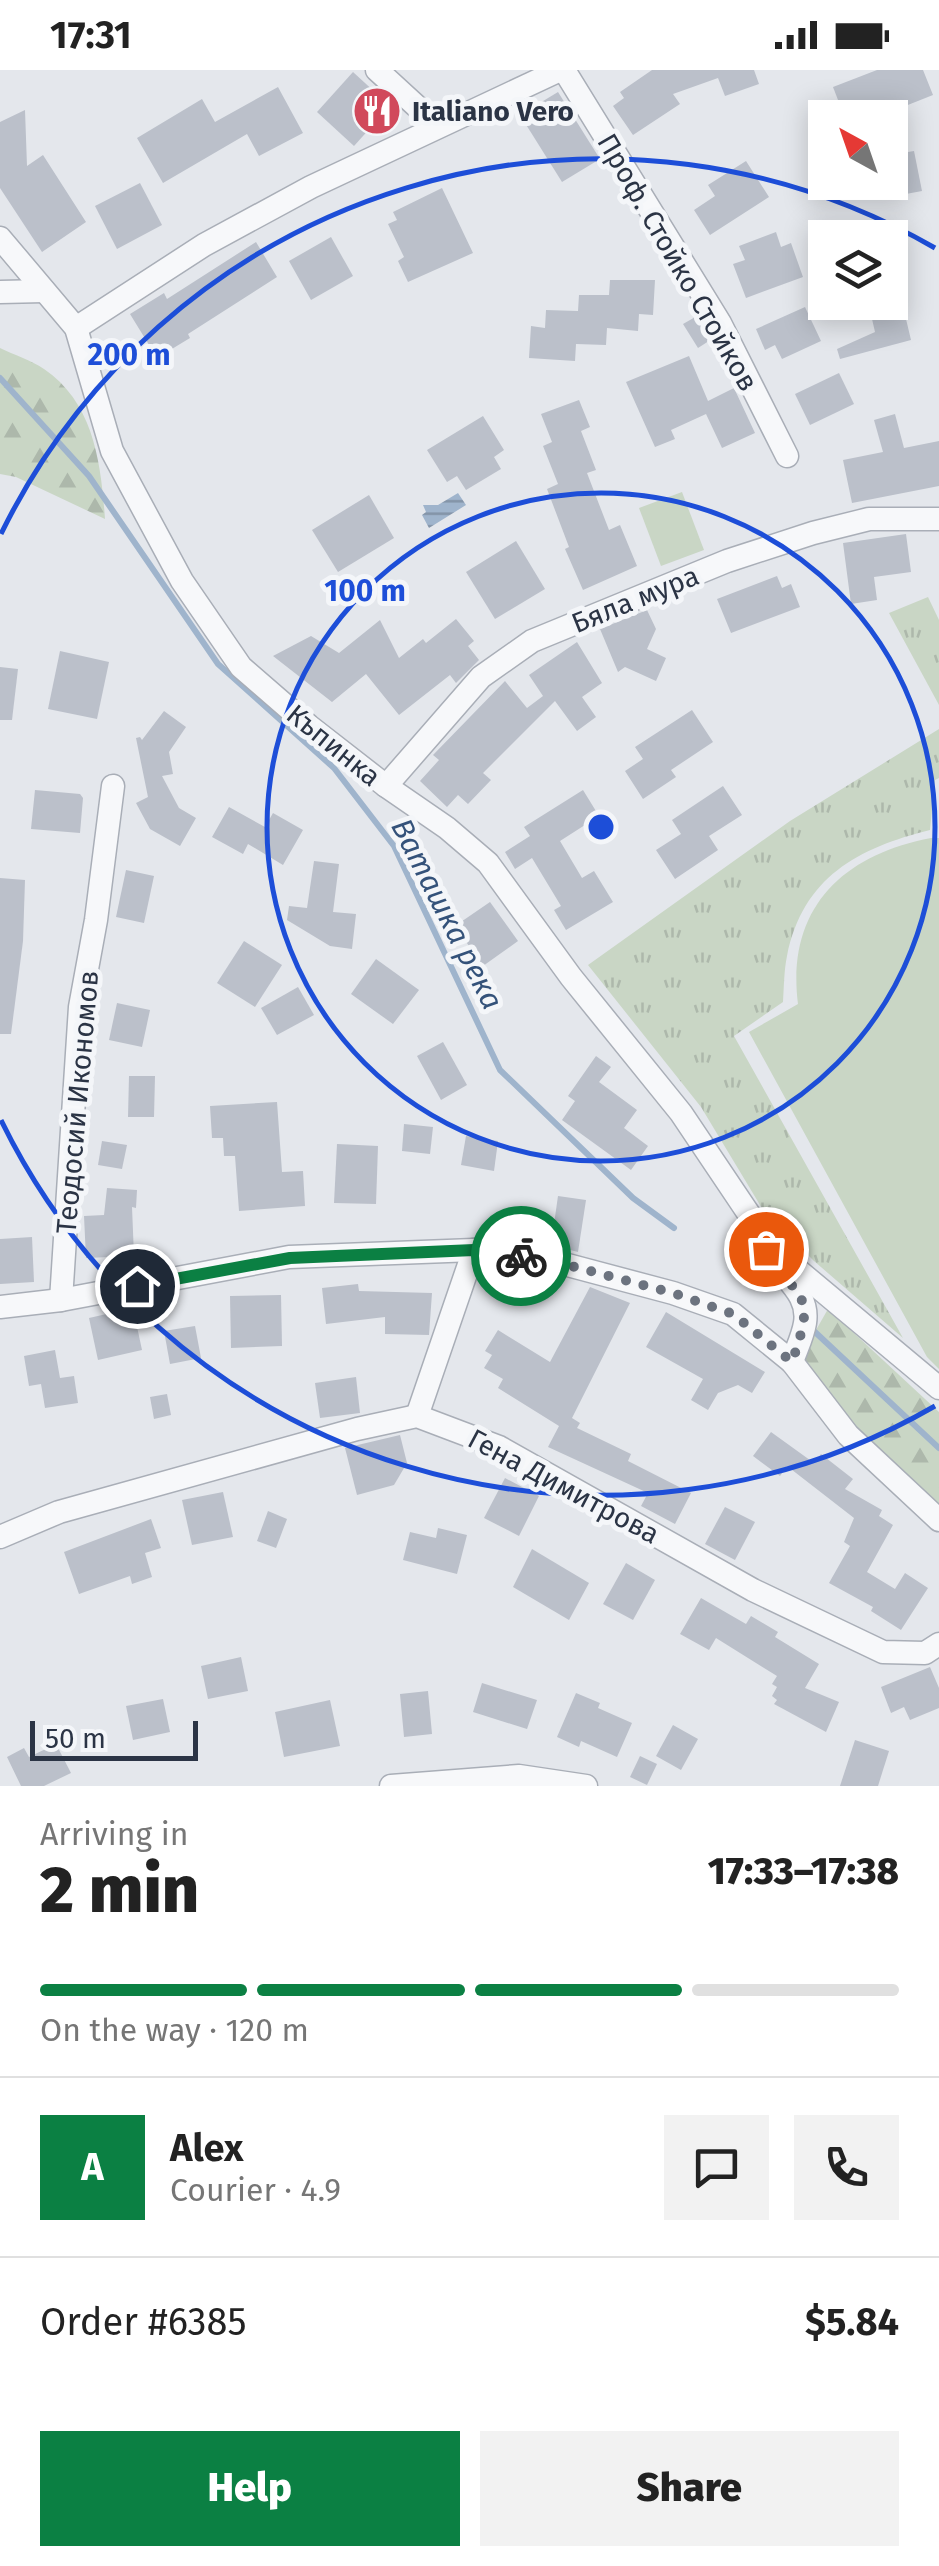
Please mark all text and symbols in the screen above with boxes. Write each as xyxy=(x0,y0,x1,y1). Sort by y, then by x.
text: 17:31 xyxy=(50,12,132,58)
restaurant icon: Italiano Vero xyxy=(351,85,403,137)
place label: Italiano Vero xyxy=(412,95,574,128)
north arrow xyxy=(808,100,908,200)
map controls xyxy=(808,100,908,320)
street label: Проф. Стойко Стойков xyxy=(590,128,765,397)
button: layers xyxy=(808,220,908,320)
text: 200 m xyxy=(87,337,171,373)
street label: Бяла мура xyxy=(567,559,704,640)
text: 100 m xyxy=(324,573,406,609)
street label: Къпинка xyxy=(280,698,387,793)
centre of rings xyxy=(583,809,619,845)
water label: Ваташка река xyxy=(383,813,511,1015)
street label: Теодосий Икономов xyxy=(50,969,105,1235)
courier xyxy=(471,1206,571,1306)
pin xyxy=(724,1207,809,1292)
icon: bag xyxy=(739,1222,794,1277)
icon: bike xyxy=(494,1229,549,1284)
pin xyxy=(95,1244,180,1329)
icon: home xyxy=(110,1259,165,1314)
street label: Гена Димитрова xyxy=(463,1422,665,1551)
scale bar xyxy=(30,1716,198,1761)
text: 50 m xyxy=(45,1722,106,1755)
text: Arriving in xyxy=(40,1815,188,1853)
text: 17:33–17:38 xyxy=(708,1848,899,1894)
text: 2 min xyxy=(40,1851,199,1929)
text: On the way · 120 m xyxy=(40,2011,309,2049)
button: chat xyxy=(664,2115,769,2220)
button: phone xyxy=(794,2115,899,2220)
text: Alex xyxy=(170,2125,243,2171)
text: A xyxy=(81,2144,104,2190)
text: Courier · 4.9 xyxy=(170,2171,341,2209)
text: Order #6385 xyxy=(40,2299,247,2345)
text: $5.84 xyxy=(805,2299,899,2345)
button: Help xyxy=(40,2431,460,2546)
button: Share xyxy=(480,2431,899,2546)

